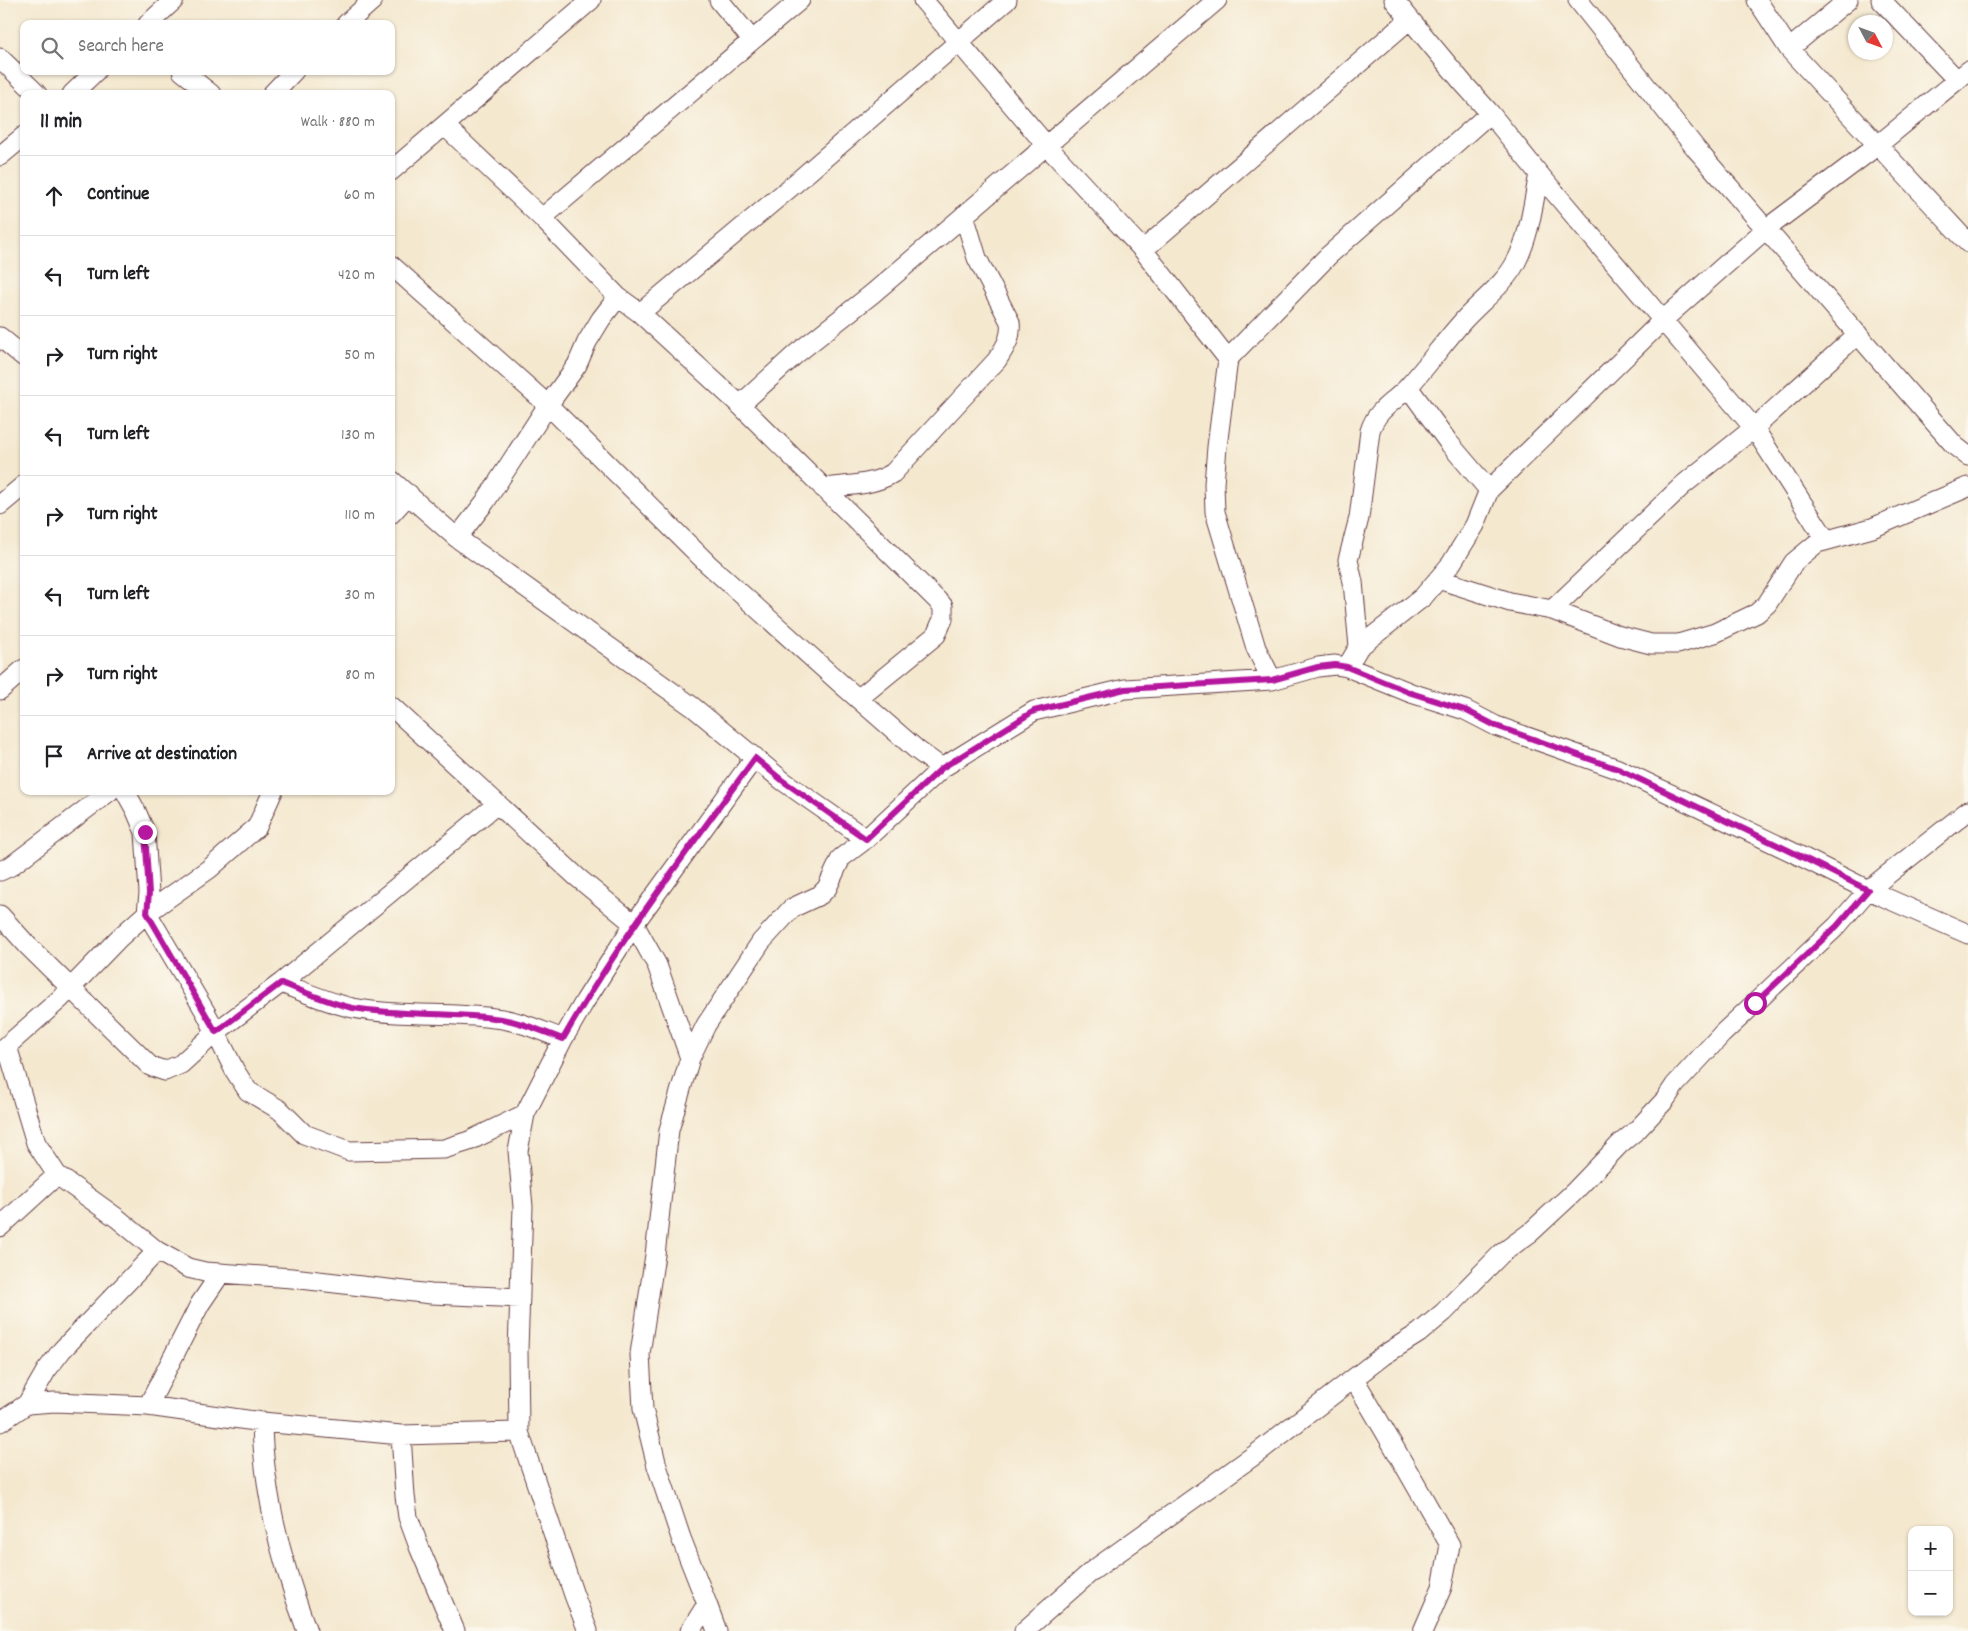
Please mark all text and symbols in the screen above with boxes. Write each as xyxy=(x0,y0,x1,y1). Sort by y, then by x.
north arrow xyxy=(1848,15,1893,60)
search box xyxy=(20,20,395,75)
icon: search xyxy=(38,34,66,62)
text: Search here xyxy=(78,34,164,61)
text: 11 min xyxy=(40,108,82,138)
text: Walk · 880 m xyxy=(301,111,375,134)
icon: ahead xyxy=(40,182,68,210)
text: Continue xyxy=(87,182,149,209)
text: 60 m xyxy=(344,184,375,207)
icon: left xyxy=(40,262,68,290)
text: Turn left xyxy=(87,262,150,289)
text: 420 m xyxy=(338,264,375,287)
icon: right xyxy=(40,342,68,370)
text: Turn right xyxy=(87,342,158,369)
text: 50 m xyxy=(344,344,375,367)
icon: left xyxy=(40,422,68,450)
text: Turn left xyxy=(87,422,150,449)
text: 130 m xyxy=(341,424,375,447)
icon: right xyxy=(40,502,68,530)
text: Turn right xyxy=(87,502,158,529)
text: 110 m xyxy=(345,504,375,527)
icon: left xyxy=(40,582,68,610)
text: Turn left xyxy=(87,582,150,609)
text: 30 m xyxy=(345,584,375,607)
icon: right xyxy=(40,662,68,690)
text: Turn right xyxy=(87,662,158,689)
text: 80 m xyxy=(345,664,375,687)
icon: arrive xyxy=(40,742,68,770)
text: Arrive at destination xyxy=(87,742,237,769)
route end xyxy=(134,821,157,844)
route start xyxy=(1744,992,1767,1015)
map controls xyxy=(1908,1526,1953,1616)
button: + xyxy=(1908,1526,1953,1571)
button: − xyxy=(1908,1571,1953,1616)

